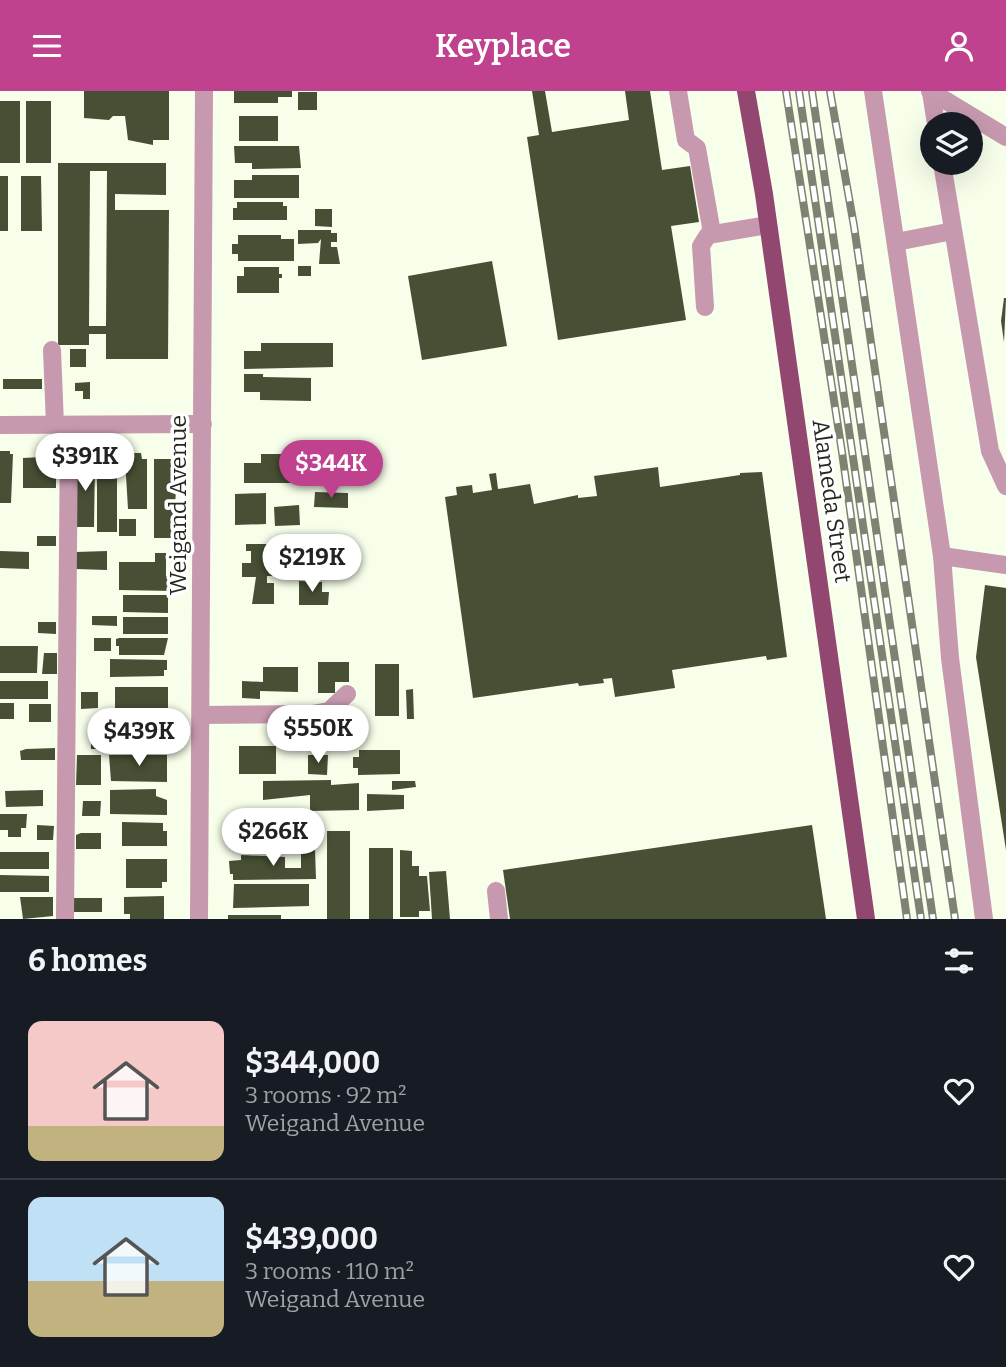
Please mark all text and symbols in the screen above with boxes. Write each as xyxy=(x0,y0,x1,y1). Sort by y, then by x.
icon: menu xyxy=(28,27,66,65)
text: Keyplace xyxy=(435,27,571,65)
icon: person xyxy=(940,27,978,65)
map controls xyxy=(920,112,983,175)
button: layers xyxy=(920,112,983,175)
street label: Weigand Avenue xyxy=(164,415,192,595)
street label: Alameda Street xyxy=(807,417,857,585)
pin: $391K xyxy=(36,433,134,493)
pin: $344K xyxy=(282,441,380,500)
text: $391K xyxy=(51,442,119,470)
text: $344K xyxy=(295,449,367,477)
pin: $219K xyxy=(263,535,361,594)
text: $219K xyxy=(279,543,345,571)
pin: $550K xyxy=(269,705,367,765)
pin: $439K xyxy=(90,709,188,768)
text: $550K xyxy=(283,714,353,742)
text: $439K xyxy=(103,717,175,745)
pin: $266K xyxy=(224,809,322,868)
text: $266K xyxy=(238,817,308,845)
icon: filters xyxy=(940,942,978,980)
text: 6 homes xyxy=(28,943,147,979)
text: $344,000 xyxy=(245,1045,380,1081)
icon: home xyxy=(84,1049,168,1133)
icon: heart xyxy=(940,1072,978,1110)
text: 3 rooms · 92 m² xyxy=(245,1081,406,1109)
text: Weigand Avenue xyxy=(245,1109,425,1137)
text: $439,000 xyxy=(245,1221,378,1257)
icon: home xyxy=(84,1225,168,1309)
icon: heart xyxy=(940,1248,978,1286)
text: 3 rooms · 110 m² xyxy=(245,1257,414,1285)
text: Weigand Avenue xyxy=(245,1285,425,1313)

